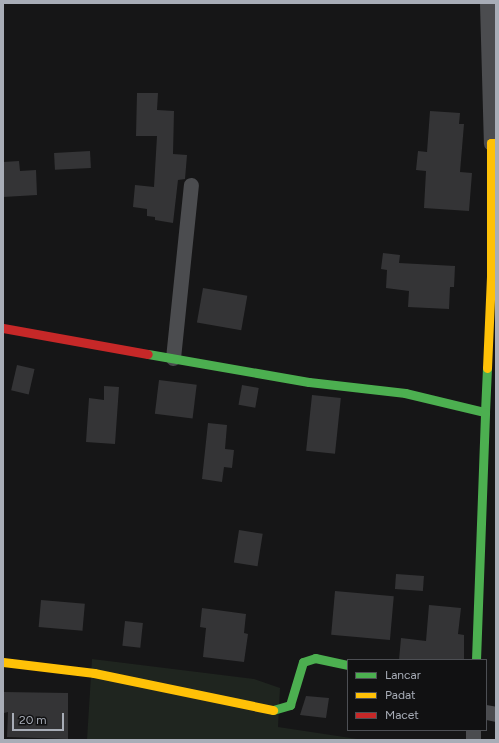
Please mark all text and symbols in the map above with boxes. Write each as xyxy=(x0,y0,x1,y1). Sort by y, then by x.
legend xyxy=(347,659,487,731)
text: Lancar xyxy=(385,668,421,682)
text: Padat xyxy=(385,688,416,702)
scale bar xyxy=(14,705,66,731)
text: Macet xyxy=(385,708,419,722)
text: 20 m xyxy=(19,713,47,727)

